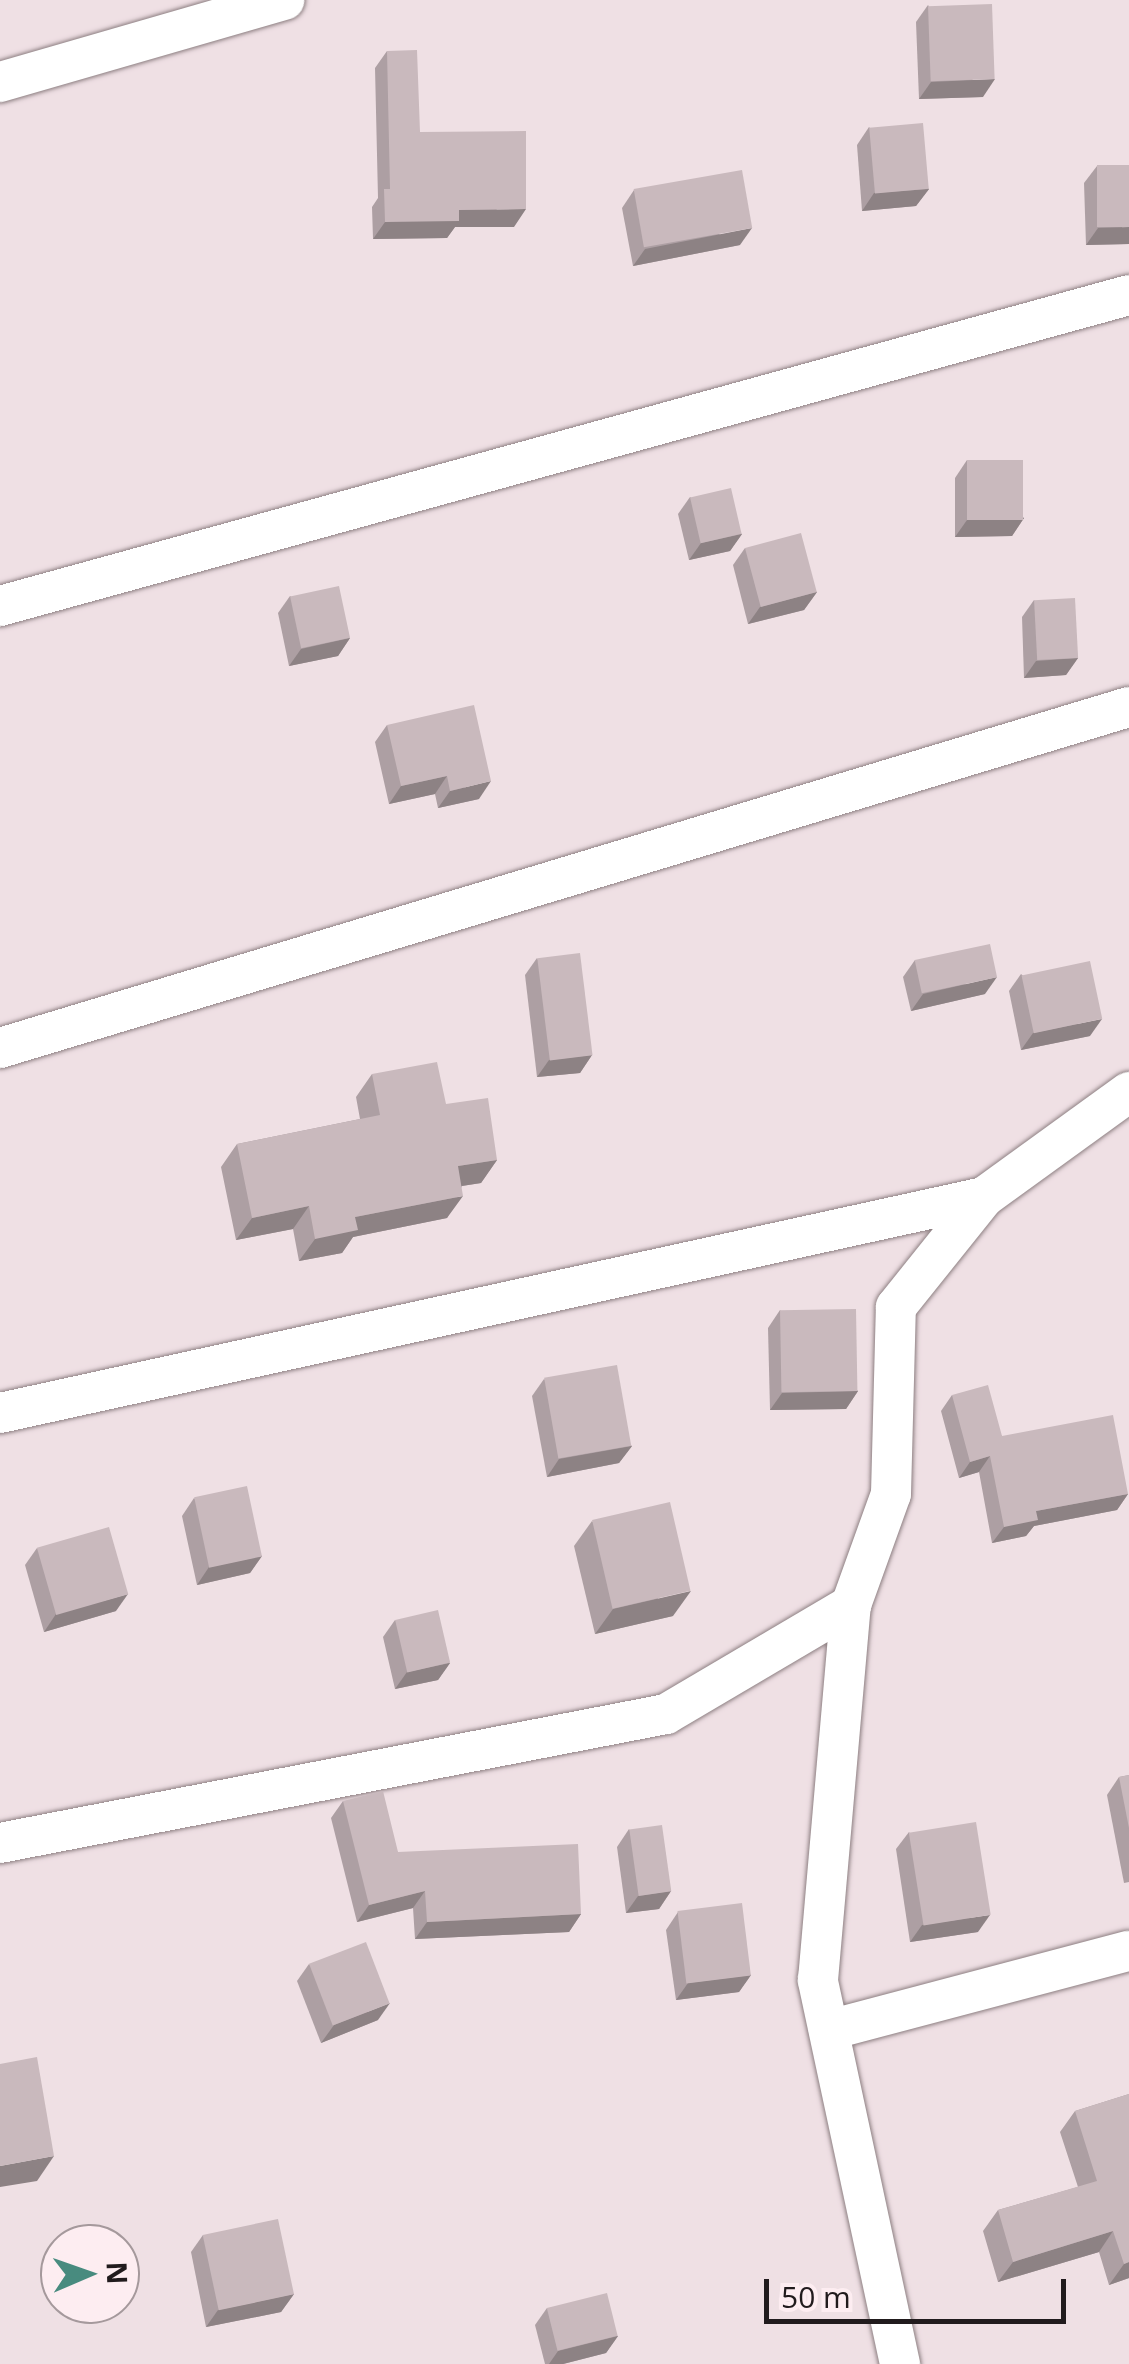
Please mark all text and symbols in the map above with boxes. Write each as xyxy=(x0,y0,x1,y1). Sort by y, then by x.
north arrow xyxy=(40,2224,140,2324)
scale bar xyxy=(769,2259,1072,2321)
text: N xyxy=(99,2261,137,2285)
text: 50 m xyxy=(781,2276,851,2317)

